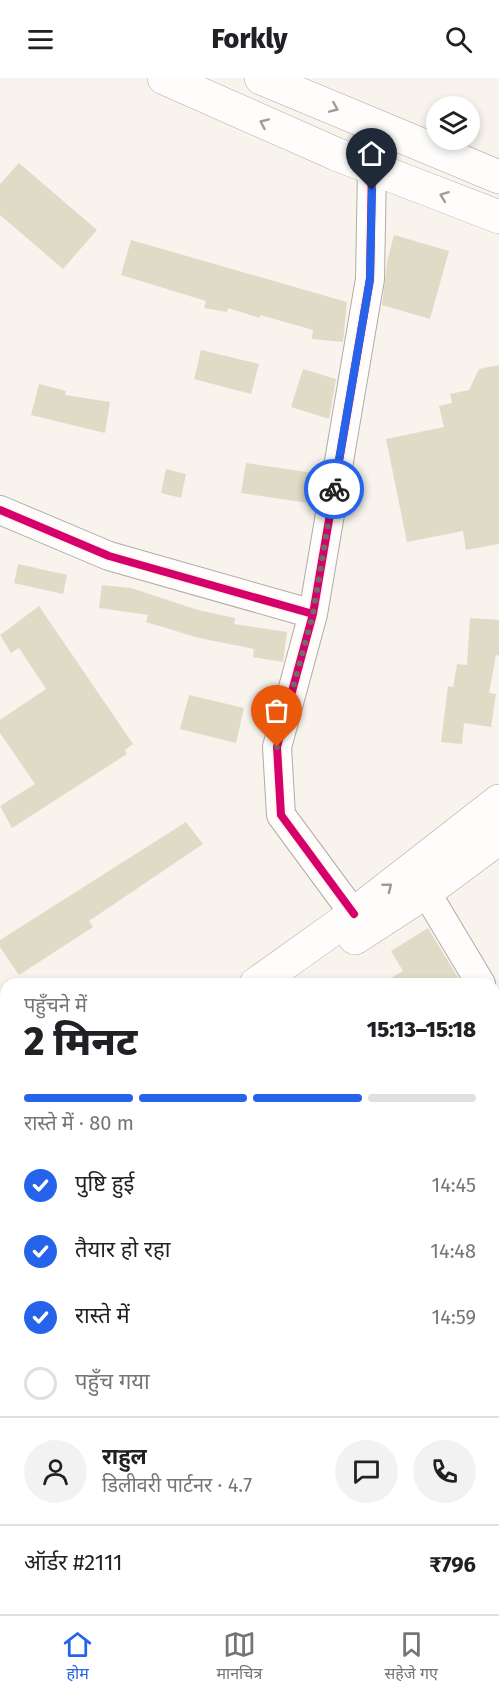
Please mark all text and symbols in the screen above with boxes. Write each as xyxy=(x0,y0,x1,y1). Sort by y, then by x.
icon: menu xyxy=(24,23,57,56)
text: Forkly xyxy=(211,23,288,55)
icon: search xyxy=(442,23,475,56)
map controls xyxy=(426,96,480,150)
button: layers xyxy=(426,96,480,150)
one-way arrow xyxy=(328,100,339,112)
one-way arrow xyxy=(259,118,270,130)
pin xyxy=(346,128,397,190)
icon: home xyxy=(355,137,388,170)
one-way arrow xyxy=(440,190,450,203)
courier xyxy=(304,459,364,519)
icon: bike xyxy=(318,473,351,506)
pin xyxy=(251,685,302,747)
icon: bag xyxy=(260,694,293,727)
one-way arrow xyxy=(382,884,393,895)
text: पहुँचने में xyxy=(24,993,87,1017)
text: 15:13–15:18 xyxy=(367,1016,476,1043)
text: 2 मिनट xyxy=(24,1019,137,1065)
text: रास्ते में · 80 m xyxy=(24,1111,134,1135)
icon: check xyxy=(24,1169,57,1202)
text: पुष्टि हुई xyxy=(75,1170,134,1197)
text: 14:45 xyxy=(432,1173,476,1197)
icon: check xyxy=(24,1235,57,1268)
text: तैयार हो रहा xyxy=(75,1236,170,1263)
text: 14:48 xyxy=(430,1239,476,1263)
icon: check xyxy=(24,1301,57,1334)
text: रास्ते में xyxy=(75,1302,130,1329)
text: 14:59 xyxy=(432,1305,476,1329)
text: पहुँच गया xyxy=(75,1368,150,1395)
button: person xyxy=(24,1440,87,1503)
button: chat xyxy=(335,1440,398,1503)
button: phone xyxy=(413,1440,476,1503)
text: राहुल xyxy=(102,1443,147,1470)
text: डिलीवरी पार्टनर · 4.7 xyxy=(102,1473,252,1497)
text: ऑर्डर #2111 xyxy=(24,1549,123,1576)
text: ₹796 xyxy=(429,1551,476,1578)
tab: होम xyxy=(61,1628,94,1686)
tab: मानचित्र xyxy=(216,1628,262,1686)
tab: सहेजे गए xyxy=(385,1628,438,1686)

